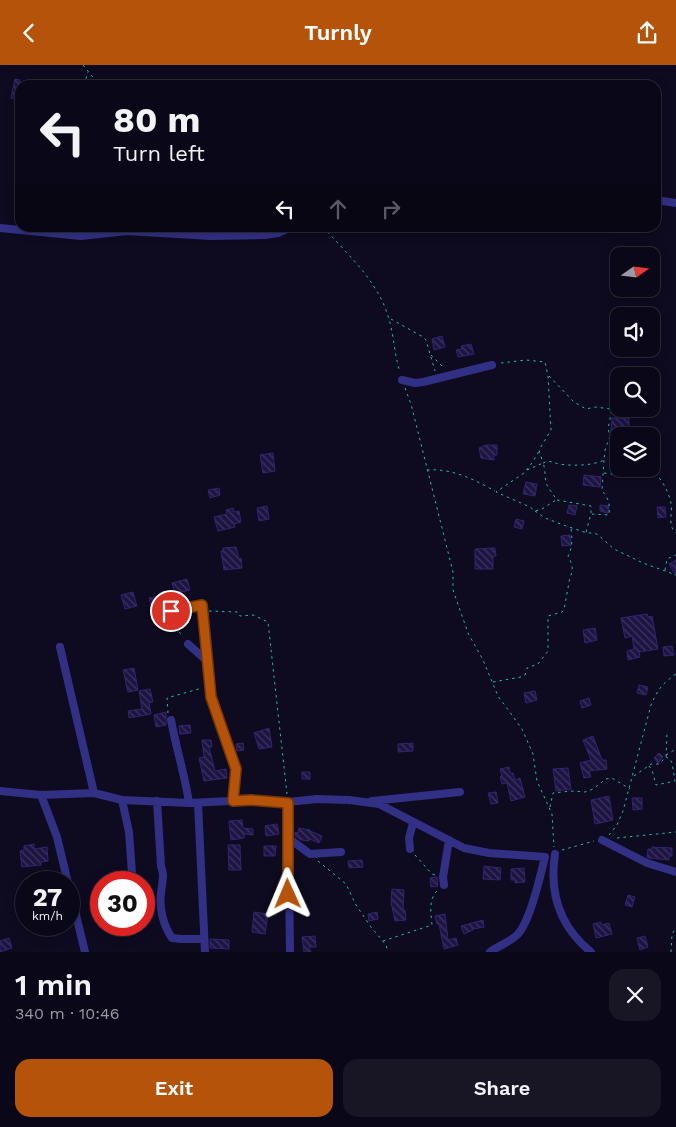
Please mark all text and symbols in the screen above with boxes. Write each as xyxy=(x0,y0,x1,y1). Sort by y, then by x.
icon: back xyxy=(15,19,43,47)
icon: share xyxy=(633,19,661,47)
text: Turnly xyxy=(304,20,372,45)
text: 80 m xyxy=(113,99,200,141)
icon: left xyxy=(30,100,95,165)
text: Turn left xyxy=(113,141,205,166)
icon: left xyxy=(271,195,299,223)
icon: ahead xyxy=(324,195,352,223)
icon: right xyxy=(377,195,405,223)
north arrow xyxy=(610,247,660,297)
map controls xyxy=(610,247,660,477)
button: sound xyxy=(610,307,660,357)
button: search xyxy=(610,367,660,417)
button: layers xyxy=(610,427,660,477)
pin xyxy=(150,590,192,632)
icon: arrive xyxy=(157,597,185,625)
position arrow xyxy=(261,867,313,919)
speed limit sign: 30 xyxy=(90,871,155,936)
text: 27 xyxy=(33,883,62,912)
text: km/h xyxy=(32,909,63,923)
text: 1 min xyxy=(15,967,92,1002)
button: close xyxy=(609,969,661,1021)
text: 340 m · 10:46 xyxy=(15,1004,119,1023)
button: Exit xyxy=(15,1059,333,1117)
button: Share xyxy=(343,1059,661,1117)

